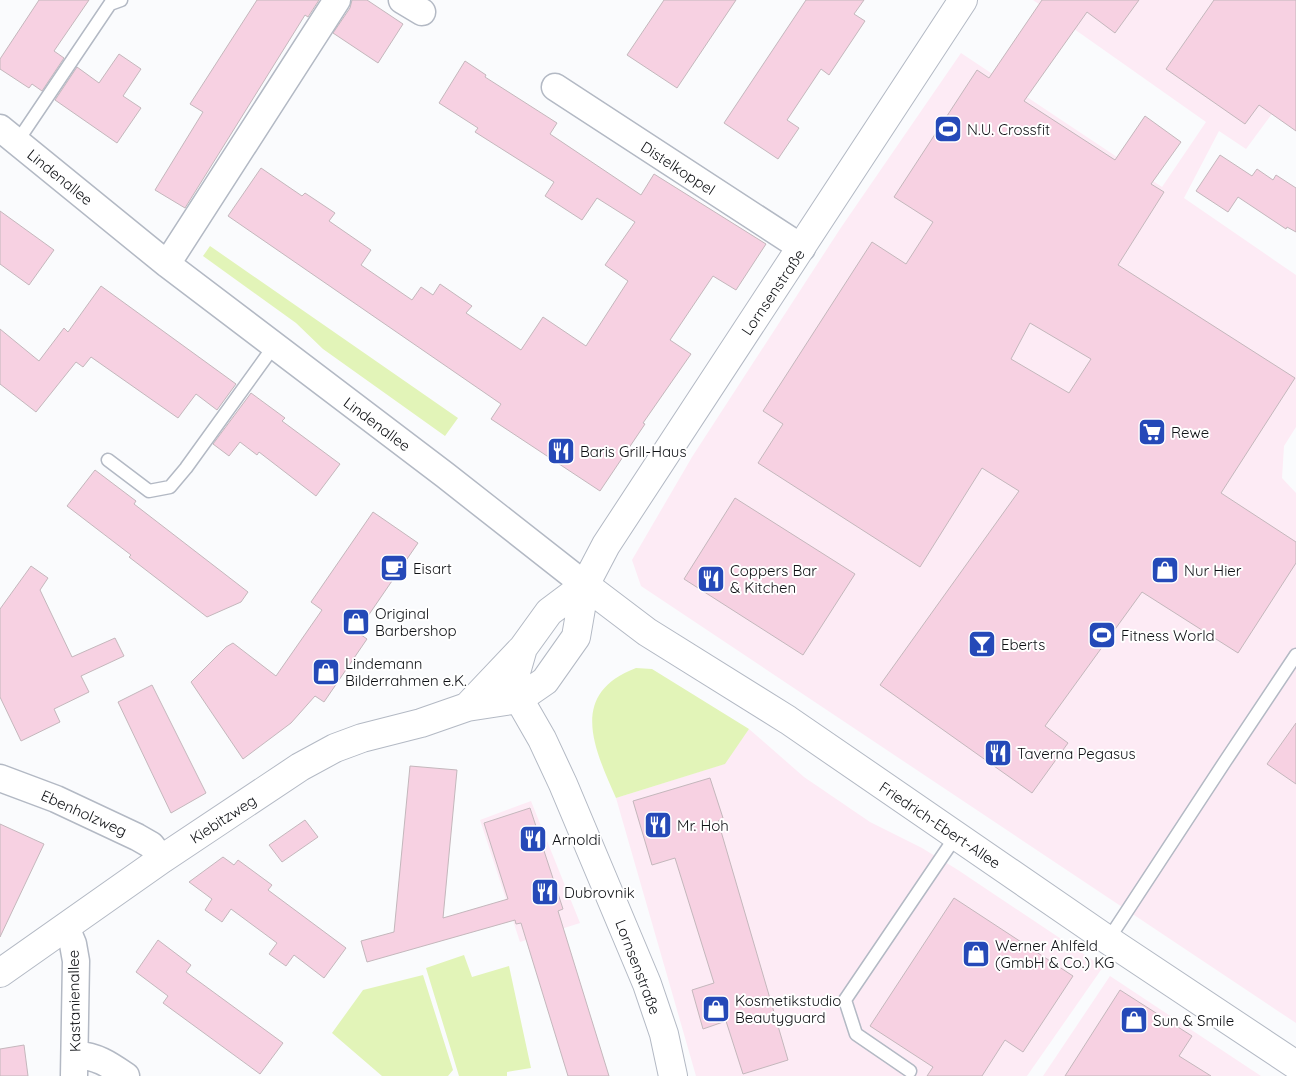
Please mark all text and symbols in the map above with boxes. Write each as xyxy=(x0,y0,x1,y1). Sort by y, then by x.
sports icon: N.U. Crossfit xyxy=(933,114,963,144)
place label: N.U. Crossfit xyxy=(967,120,1050,139)
street label: Distelkoppel xyxy=(637,137,719,199)
street label: Lindenallee xyxy=(23,145,97,209)
street label: Lornsenstraße xyxy=(737,245,809,339)
street label: Lindenallee xyxy=(340,393,414,455)
supermarket icon: Rewe xyxy=(1137,417,1167,447)
place label: Rewe xyxy=(1171,423,1209,442)
restaurant icon: Baris Grill-Haus xyxy=(546,436,576,466)
place label: Baris Grill-Haus xyxy=(580,442,686,461)
cafe icon: Eisart xyxy=(379,553,409,583)
shop icon: Nur Hier xyxy=(1150,555,1180,585)
place label: Eisart xyxy=(413,559,452,578)
place label: Coppers Bar & Kitchen xyxy=(730,561,817,597)
place label: Nur Hier xyxy=(1184,561,1242,580)
restaurant icon: Coppers Bar & Kitchen xyxy=(696,564,726,594)
place label: Original Barbershop xyxy=(375,604,457,640)
shop icon: Original Barbershop xyxy=(341,607,371,637)
sports icon: Fitness World xyxy=(1087,620,1117,650)
place label: Fitness World xyxy=(1121,626,1215,645)
bar icon: Eberts xyxy=(967,629,997,659)
place label: Eberts xyxy=(1001,635,1045,654)
place label: Lindemann Bilderrahmen e.K. xyxy=(345,654,467,690)
shop icon: Lindemann Bilderrahmen e.K. xyxy=(311,657,341,687)
restaurant icon: Taverna Pegasus xyxy=(983,738,1013,768)
place label: Taverna Pegasus xyxy=(1017,744,1136,763)
street label: Friedrich-Ebert-Allee xyxy=(876,777,1004,873)
street label: Ebenholzweg xyxy=(38,786,130,840)
street label: Kiebitzweg xyxy=(186,790,260,848)
restaurant icon: Mr. Hoh xyxy=(643,810,673,840)
place label: Mr. Hoh xyxy=(677,816,729,835)
restaurant icon: Arnoldi xyxy=(518,824,548,854)
place label: Arnoldi xyxy=(552,830,601,849)
restaurant icon: Dubrovnik xyxy=(530,877,560,907)
place label: Dubrovnik xyxy=(564,883,635,902)
street label: Lornsenstraße xyxy=(611,917,665,1017)
place label: Werner Ahlfeld (GmbH & Co.) KG xyxy=(995,936,1114,972)
shop icon: Werner Ahlfeld (GmbH & Co.) KG xyxy=(961,939,991,969)
street label: Kastanienallee xyxy=(64,950,84,1052)
place label: Kosmetikstudio Beautyguard xyxy=(735,991,841,1027)
shop icon: Kosmetikstudio Beautyguard xyxy=(701,994,731,1024)
shop icon: Sun & Smile xyxy=(1119,1005,1149,1035)
place label: Sun & Smile xyxy=(1153,1011,1234,1030)

